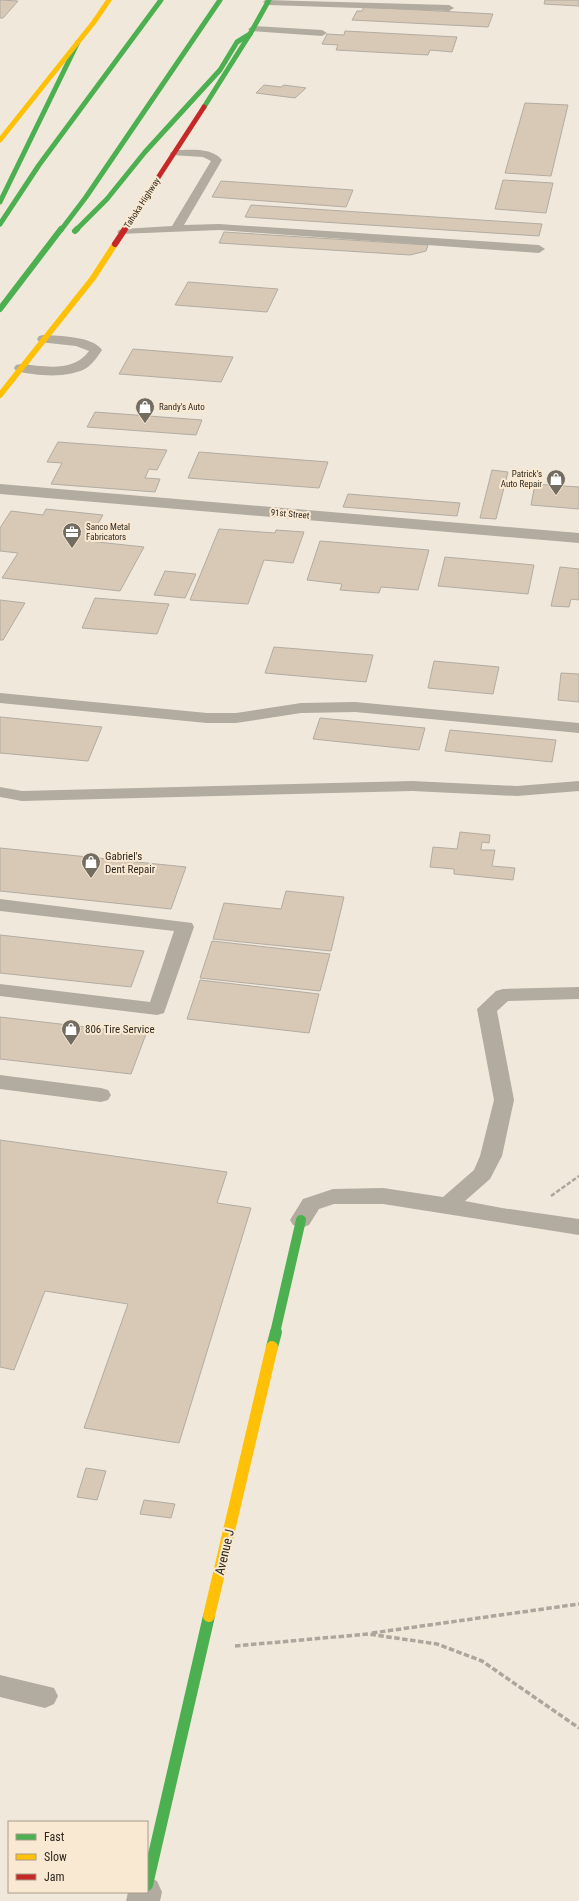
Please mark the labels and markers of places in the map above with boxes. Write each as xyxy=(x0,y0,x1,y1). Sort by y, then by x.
shop icon: Randy's Auto xyxy=(134,396,156,424)
place label: Randy's Auto xyxy=(159,402,205,412)
shop icon: Patrick's Auto Repair xyxy=(545,468,567,496)
place label: Patrick's Auto Repair xyxy=(501,469,542,489)
office icon: Sanco Metal Fabricators xyxy=(61,521,83,549)
place label: Sanco Metal Fabricators xyxy=(86,522,130,542)
place label: Gabriel's Dent Repair xyxy=(105,850,156,876)
shop icon: Gabriel's Dent Repair xyxy=(80,851,102,879)
shop icon: 806 Tire Service xyxy=(60,1018,82,1046)
place label: 806 Tire Service xyxy=(85,1023,155,1036)

